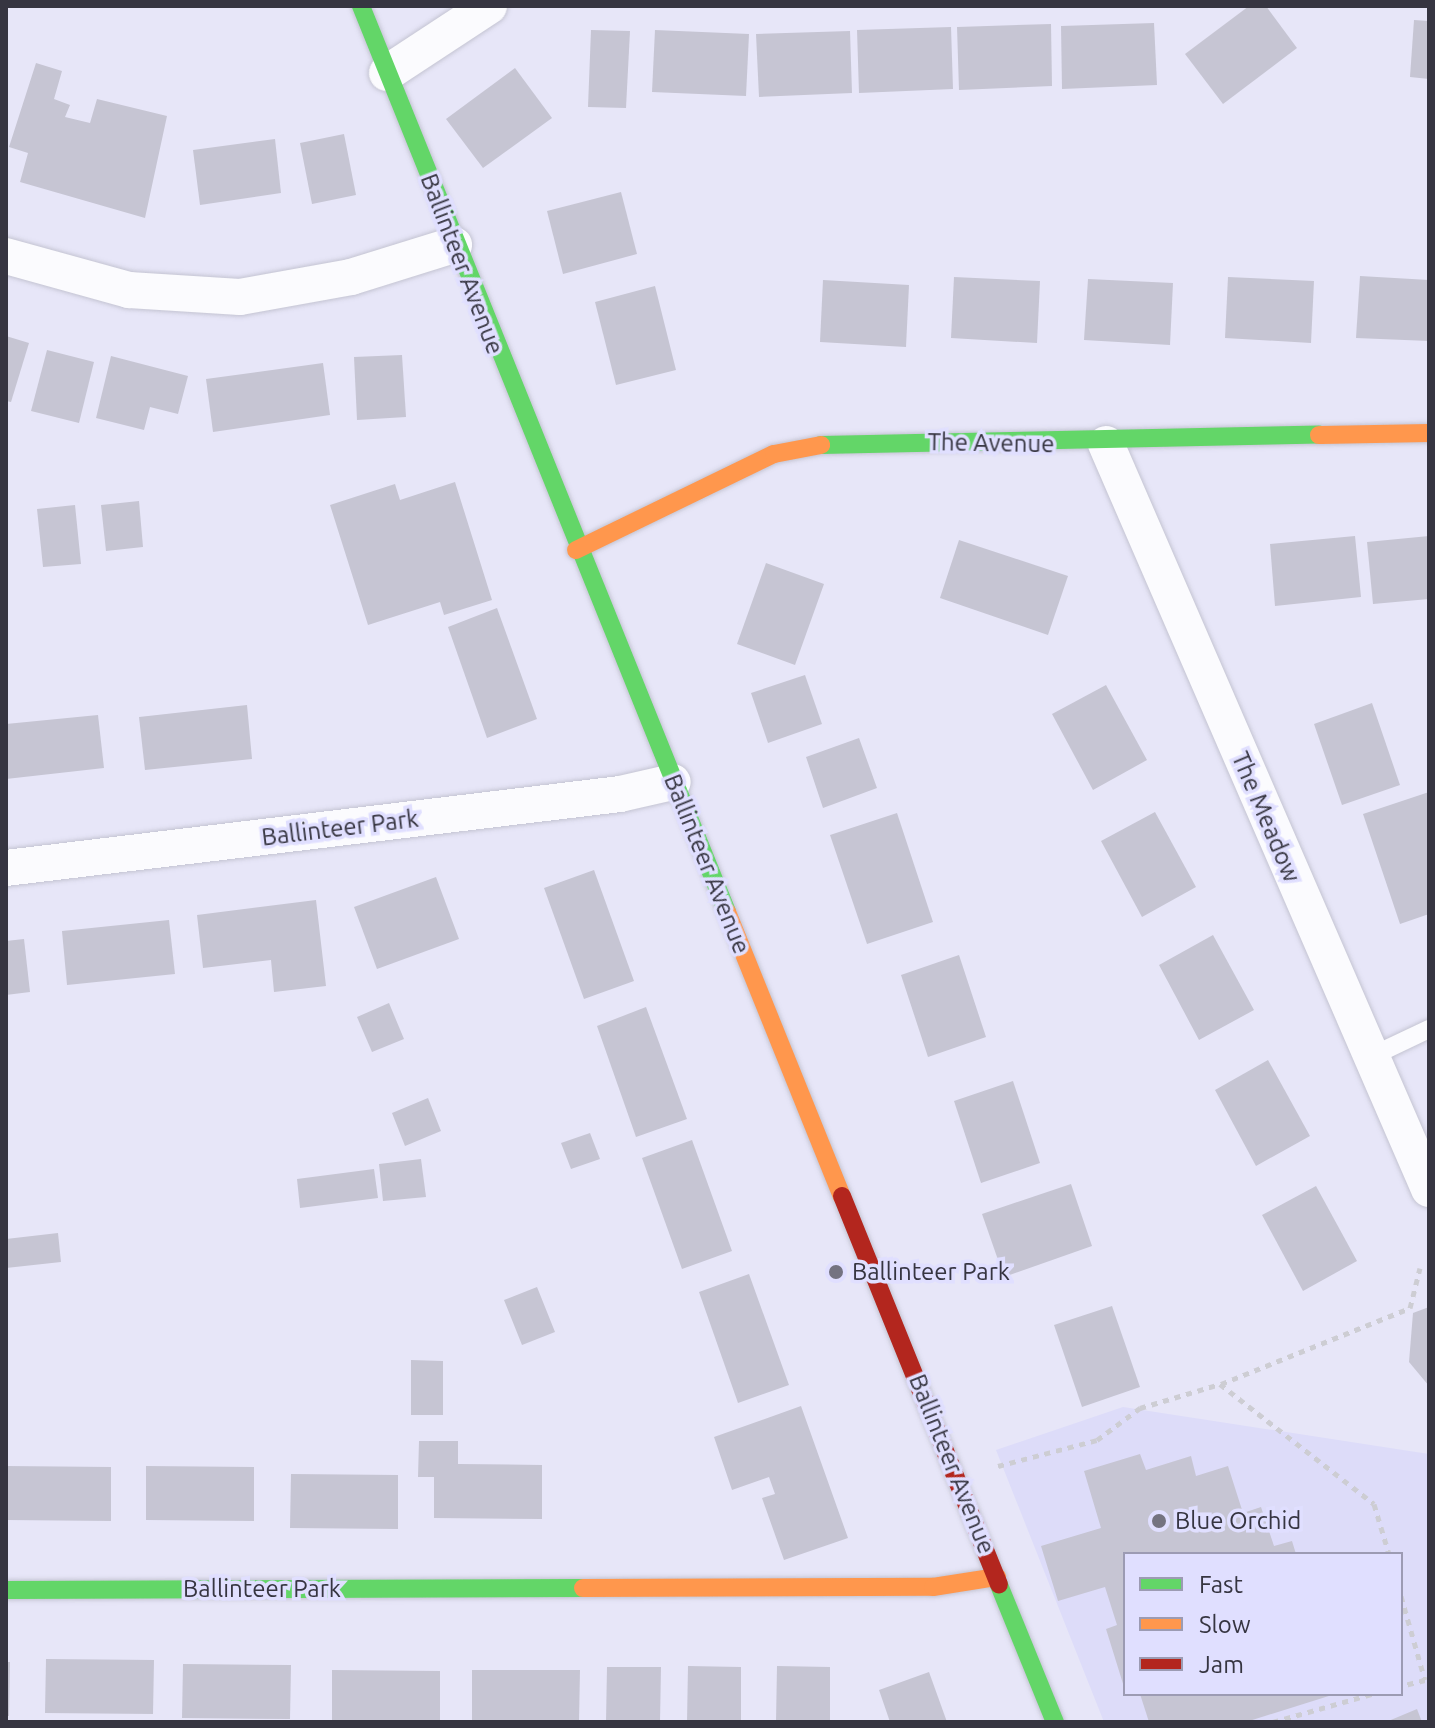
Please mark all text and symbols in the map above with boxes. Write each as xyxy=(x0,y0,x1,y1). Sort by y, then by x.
street label: Ballinteer Avenue xyxy=(414,170,510,358)
street label: The Avenue xyxy=(927,427,1055,459)
street label: The Meadow xyxy=(1226,747,1306,887)
street label: Ballinteer Avenue xyxy=(658,770,756,958)
street label: Ballinteer Park xyxy=(260,804,420,852)
place label: Ballinteer Park xyxy=(852,1258,1010,1286)
marker: Ballinteer Park xyxy=(827,1263,845,1281)
street label: Ballinteer Avenue xyxy=(903,1370,1001,1558)
place label: Blue Orchid xyxy=(1175,1507,1301,1535)
marker: Blue Orchid xyxy=(1150,1512,1168,1530)
legend xyxy=(1123,1552,1403,1696)
text: Fast xyxy=(1199,1571,1243,1598)
street label: Ballinteer Park xyxy=(183,1575,341,1603)
text: Slow xyxy=(1199,1611,1251,1638)
text: Jam xyxy=(1199,1651,1244,1678)

